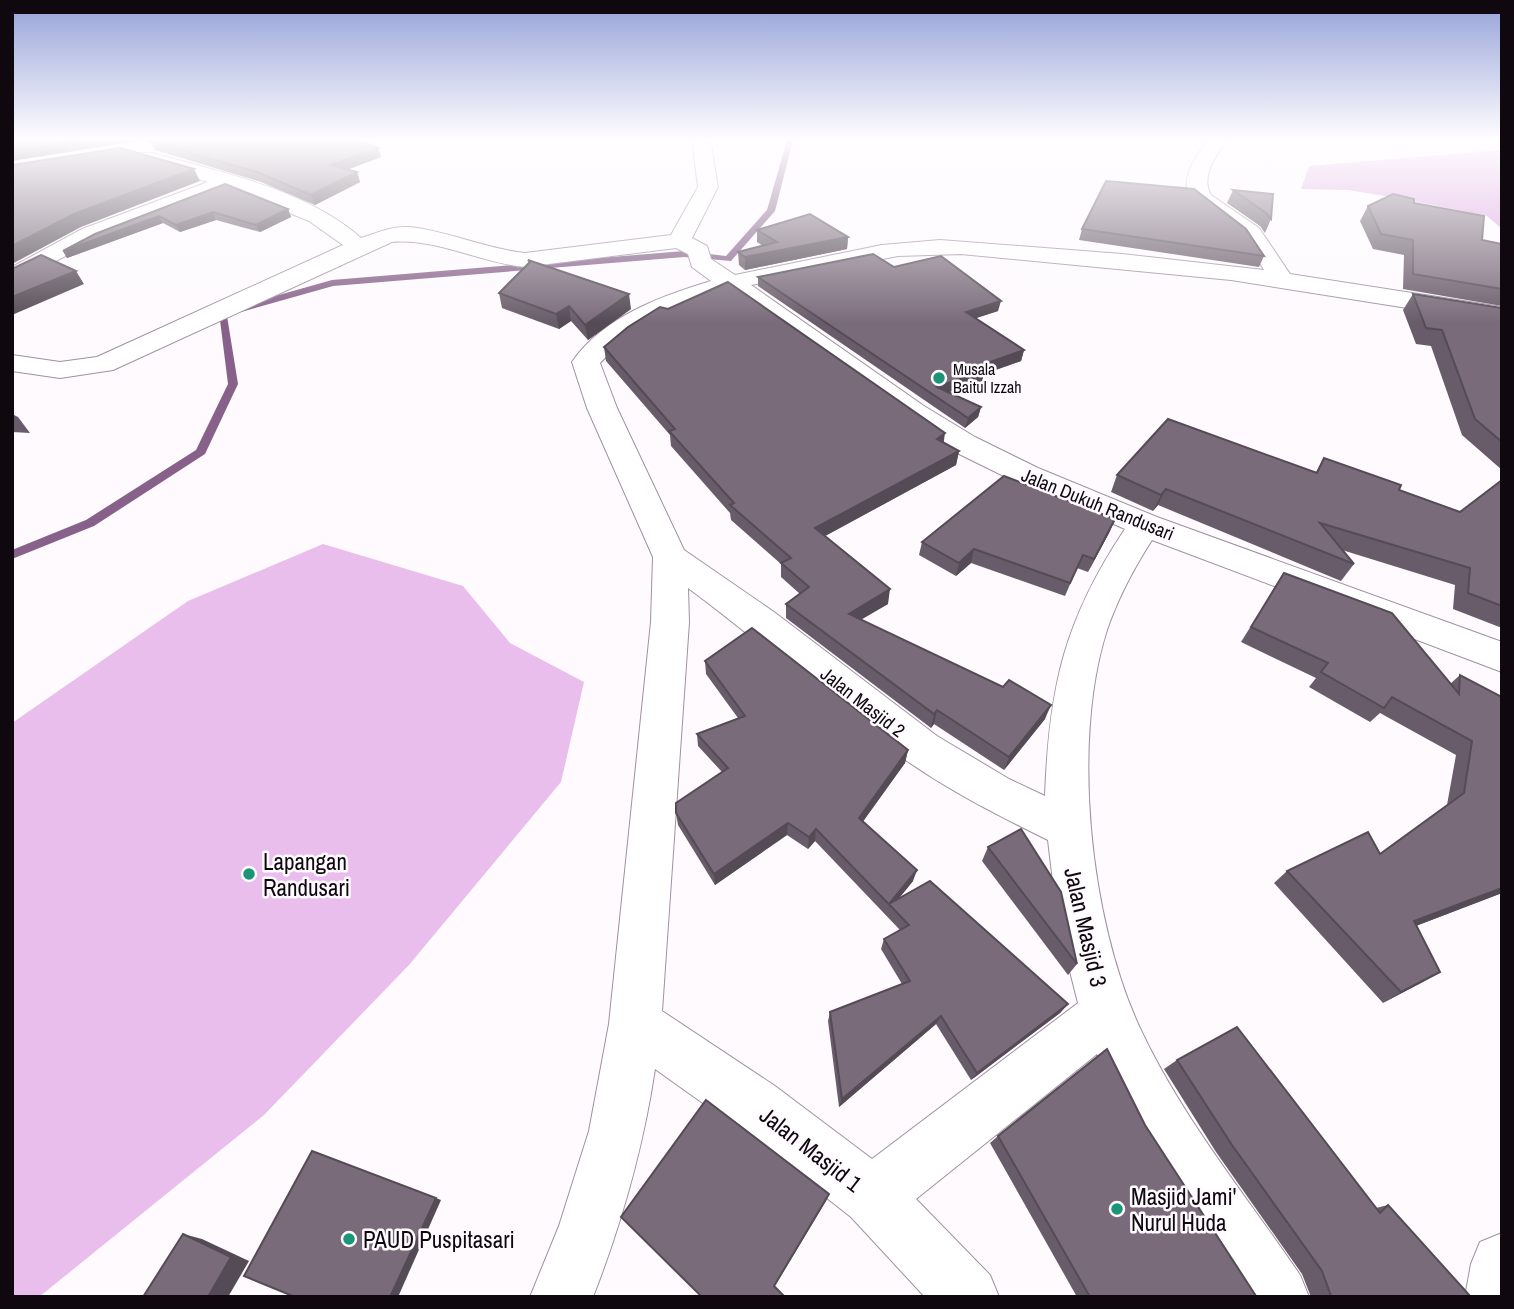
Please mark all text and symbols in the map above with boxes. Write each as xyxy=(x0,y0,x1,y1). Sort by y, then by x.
place label: Musala Baitul Izzah xyxy=(953,358,1022,398)
marker: Musala Baitul Izzah xyxy=(931,370,947,386)
street label: Jalan Dukuh Randusari xyxy=(1018,461,1178,547)
street label: Jalan Masjid 2 xyxy=(815,661,911,743)
place label: Lapangan Randusari xyxy=(263,846,350,903)
street label: Jalan Masjid 3 xyxy=(1057,864,1115,990)
marker: Lapangan Randusari xyxy=(241,866,257,882)
street label: Jalan Masjid 1 xyxy=(754,1099,869,1199)
place label: Masjid Jami' Nurul Huda xyxy=(1131,1181,1236,1238)
marker: Masjid Jami' Nurul Huda xyxy=(1109,1201,1125,1217)
place label: PAUD Puspitasari xyxy=(363,1224,515,1255)
marker: PAUD Puspitasari xyxy=(341,1231,357,1247)

